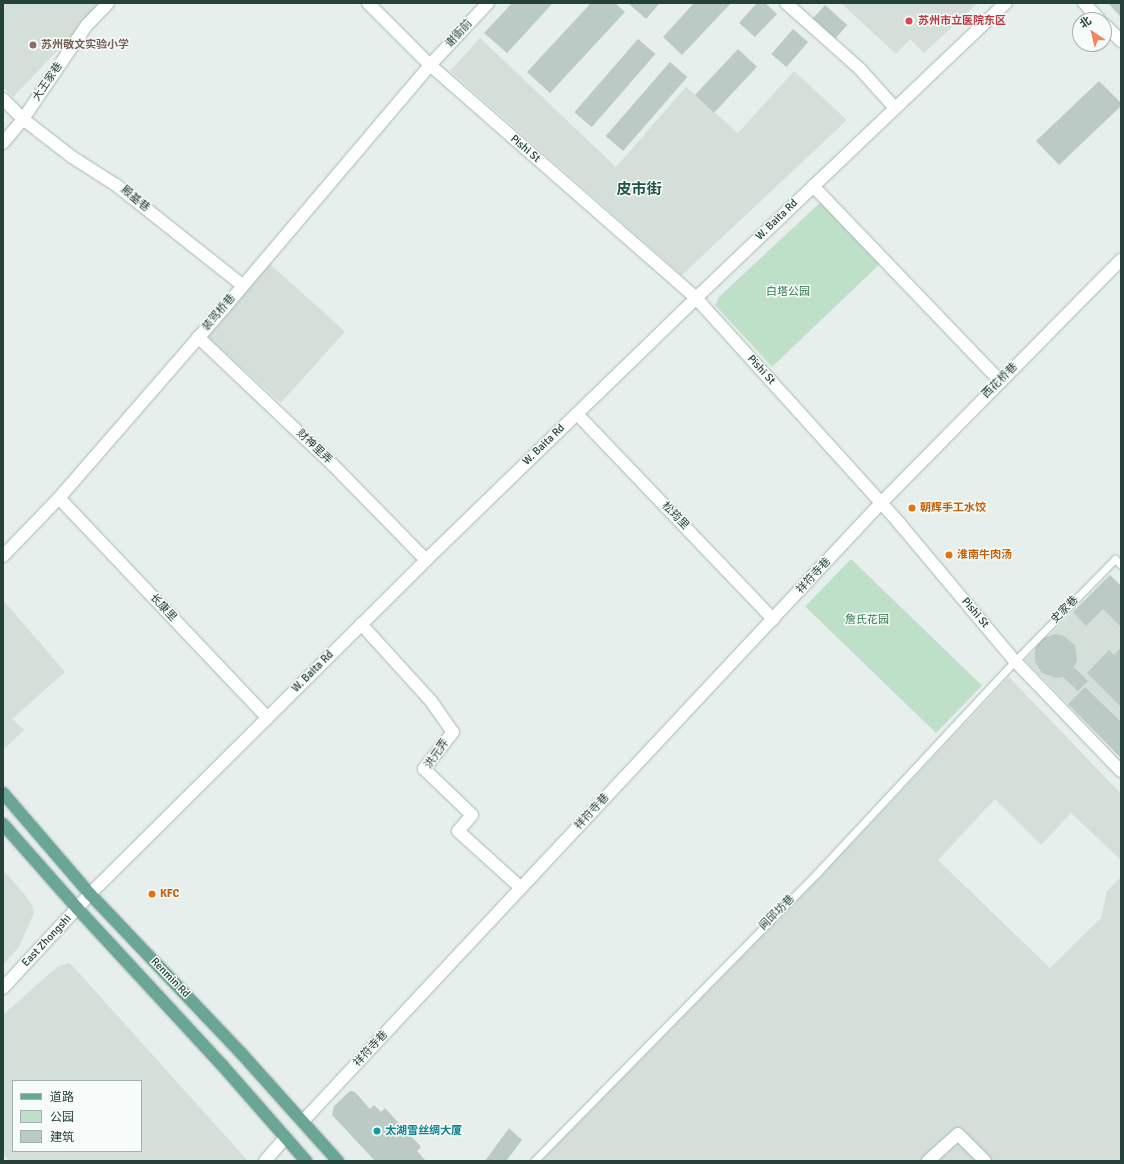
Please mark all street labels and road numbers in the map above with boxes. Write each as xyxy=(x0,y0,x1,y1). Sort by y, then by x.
street label: 谢衙前 xyxy=(443,17,475,51)
street label: 大王家巷 xyxy=(30,60,66,104)
street label: Pishi St xyxy=(507,132,543,166)
street label: 殿基巷 xyxy=(118,183,152,215)
street label: W. Baita Rd xyxy=(753,197,801,243)
street label: 装驾桥巷 xyxy=(200,292,238,334)
street label: Pishi St xyxy=(744,352,778,388)
street label: 西花桥巷 xyxy=(980,361,1020,401)
street label: W. Baita Rd xyxy=(520,422,568,468)
street label: 财神里弄 xyxy=(294,427,334,467)
street label: 松筠里 xyxy=(659,500,691,532)
street label: 祥符寺巷 xyxy=(794,555,834,597)
street label: 长康里 xyxy=(147,591,179,625)
street label: 史家巷 xyxy=(1049,594,1081,626)
street label: Pishi St xyxy=(959,595,991,631)
street label: W. Baita Rd xyxy=(289,648,337,696)
street label: 洪元弄 xyxy=(422,737,452,771)
street label: 祥符寺巷 xyxy=(572,791,612,833)
street label: 闾邱坊巷 xyxy=(757,893,797,933)
street label: East Zhongshi xyxy=(20,912,74,970)
street label: Renmin Rd xyxy=(148,955,192,1001)
street label: 祥符寺巷 xyxy=(351,1028,391,1070)

